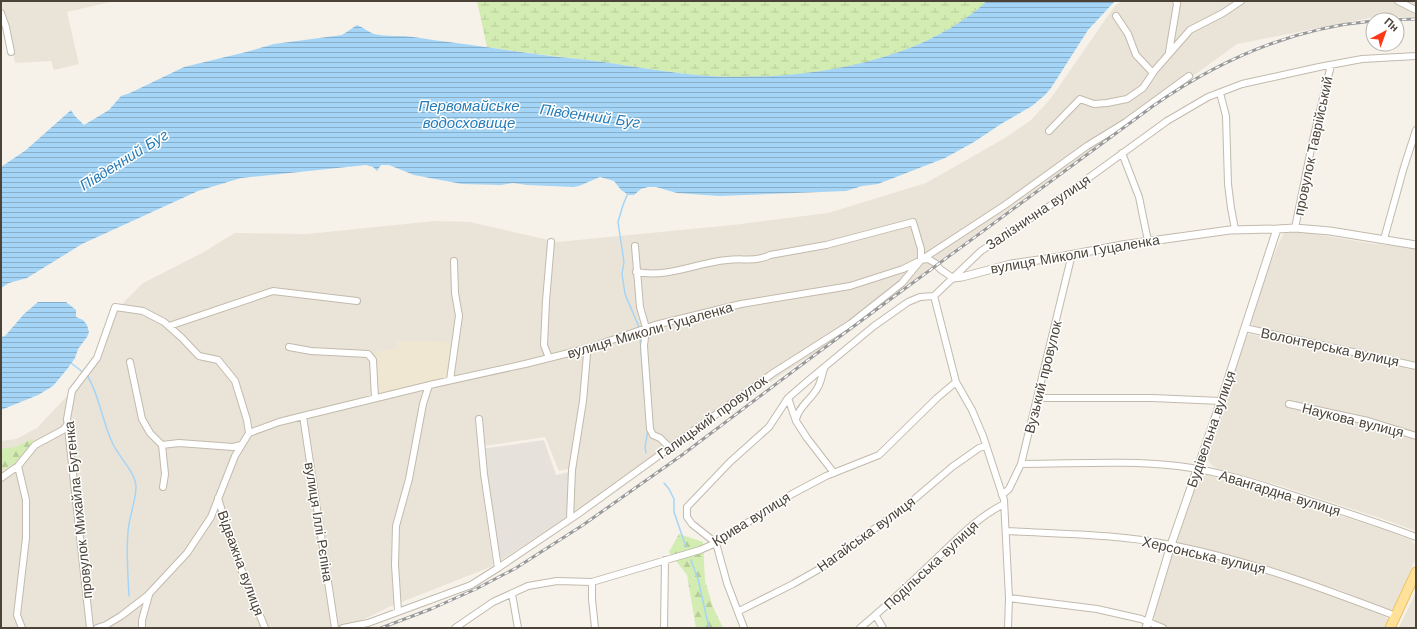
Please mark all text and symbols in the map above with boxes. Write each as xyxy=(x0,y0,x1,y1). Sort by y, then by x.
north arrow xyxy=(1365,12,1405,52)
text: Пн xyxy=(1381,15,1401,35)
street label: провулок Таврійський xyxy=(1290,75,1336,217)
water label: Первомайське водосховище xyxy=(418,97,520,132)
water label: Південний Буг xyxy=(539,100,642,132)
water label: Південний Буг xyxy=(76,125,172,194)
street label: Залізнична вулиця xyxy=(983,171,1093,253)
street label: вулиця Миколи Гуцаленка xyxy=(989,231,1161,277)
street label: вулиця Миколи Гуцаленка xyxy=(565,299,735,361)
street label: Вузький провулок xyxy=(1021,318,1065,435)
street label: Волонтерська вулиця xyxy=(1259,324,1401,370)
street label: Будівельна вулиця xyxy=(1183,368,1239,490)
street label: Галицький провулок xyxy=(654,371,771,462)
street label: Наукова вулиця xyxy=(1301,400,1405,440)
street label: провулок Михайла Бутенка xyxy=(61,420,95,600)
street label: вулиця Іллі Рєпіна xyxy=(302,461,336,583)
street label: Авангардна вулиця xyxy=(1217,467,1343,519)
street label: Крива вулиця xyxy=(709,489,793,549)
street label: Нагайська вулиця xyxy=(814,493,918,575)
street label: Відважна вулиця xyxy=(215,508,267,618)
street label: Подільська вулиця xyxy=(881,517,981,613)
street label: Херсонська вулиця xyxy=(1141,533,1267,577)

